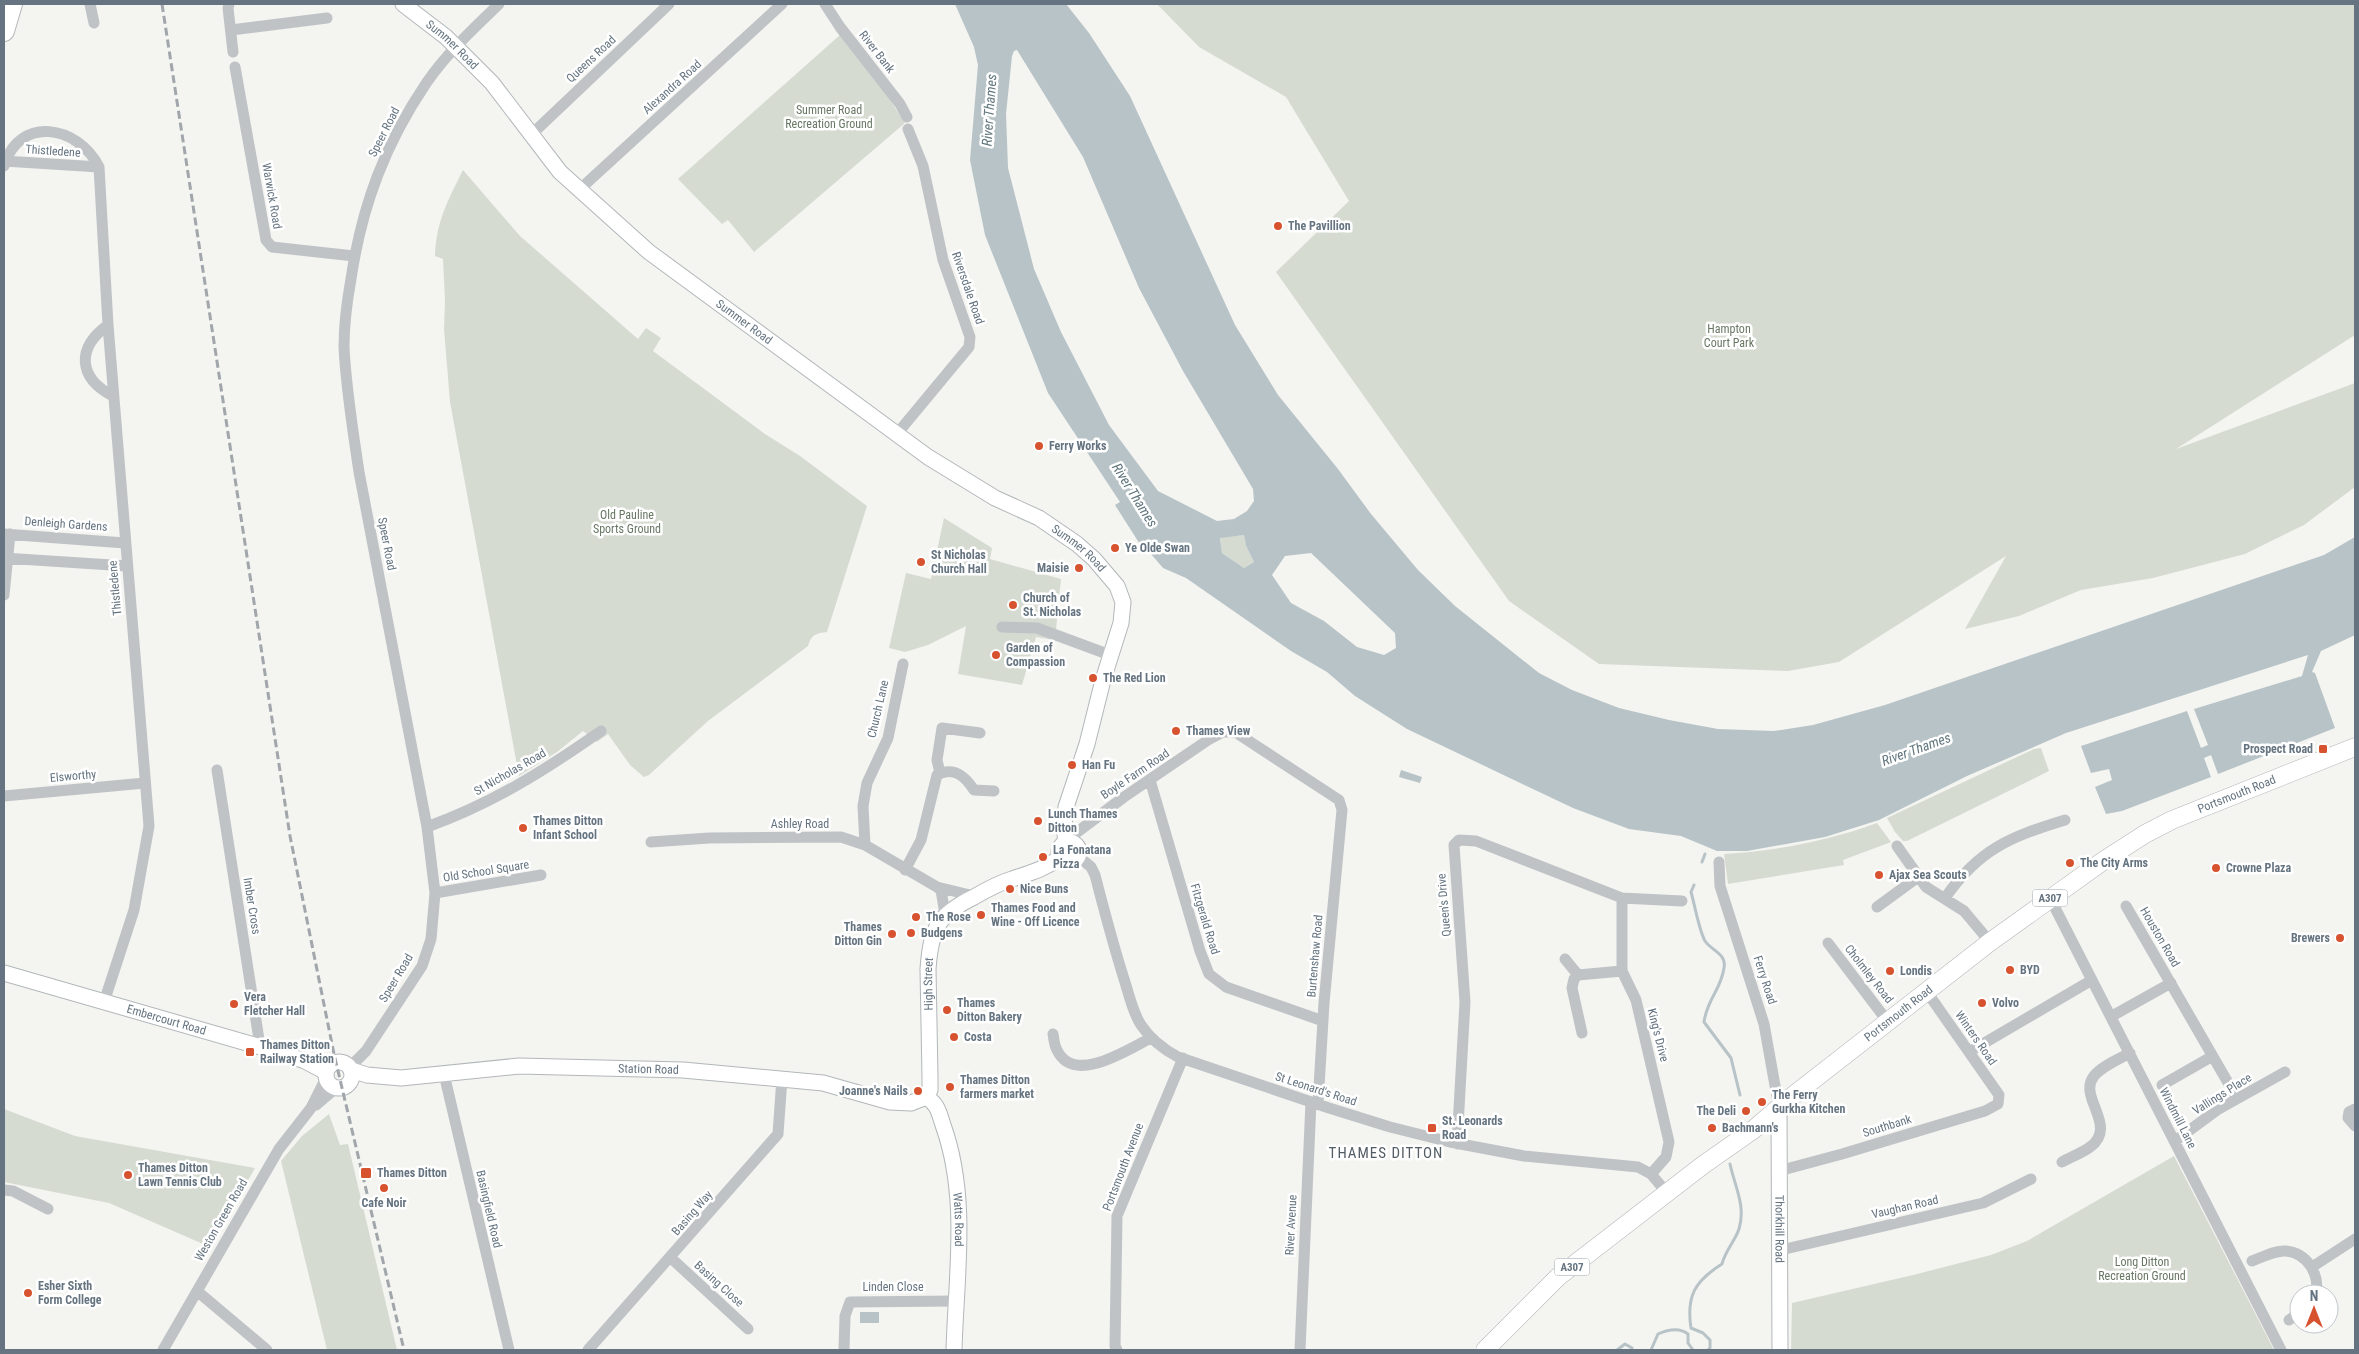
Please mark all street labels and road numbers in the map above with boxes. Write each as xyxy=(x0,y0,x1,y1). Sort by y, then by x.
street label: Summer Road xyxy=(423,17,481,72)
street label: River Bank xyxy=(856,28,898,76)
street label: Queens Road xyxy=(563,33,619,85)
street label: Alexandra Road xyxy=(640,57,704,117)
street label: Speer Road xyxy=(366,105,402,159)
street label: Thistledene xyxy=(25,142,81,160)
street label: Warwick Road xyxy=(259,162,285,230)
street label: Riversdale Road xyxy=(949,250,987,326)
street label: Summer Road xyxy=(713,297,775,347)
street label: Denleigh Gardens xyxy=(24,514,108,534)
street label: Speer Road xyxy=(375,516,399,572)
street label: Summer Road xyxy=(1049,522,1109,575)
street label: Thistledene xyxy=(106,560,124,616)
street label: Church Lane xyxy=(865,678,892,739)
street label: St Nicholas Road xyxy=(471,746,549,798)
street label: Boyle Farm Road xyxy=(1098,746,1172,802)
street label: Elsworthy xyxy=(49,767,97,785)
street label: Portsmouth Road xyxy=(2196,772,2278,816)
street label: Ashley Road xyxy=(771,817,829,831)
street label: Old School Square xyxy=(442,857,530,885)
street label: Queen's Drive xyxy=(1434,873,1454,937)
street label: Imber Cross xyxy=(241,877,263,935)
street label: Fitzgerald Road xyxy=(1188,882,1222,956)
road number: A307 xyxy=(2032,890,2068,906)
street label: Houston Road xyxy=(2137,905,2183,969)
street label: Burtenshaw Road xyxy=(1304,914,1326,998)
street label: Cholmley Road xyxy=(1842,942,1896,1006)
street label: Speer Road xyxy=(376,951,416,1005)
street label: Ferry Road xyxy=(1751,954,1779,1006)
street label: High Street xyxy=(921,956,936,1011)
street label: Portsmouth Road xyxy=(1862,982,1935,1044)
street label: Embercourt Road xyxy=(125,1002,208,1038)
street label: King's Drive xyxy=(1645,1007,1672,1064)
street label: Winters Road xyxy=(1952,1008,2000,1068)
street label: Station Road xyxy=(618,1061,679,1077)
street label: St Leonard's Road xyxy=(1273,1069,1359,1109)
street label: Vallings Place xyxy=(2190,1070,2254,1118)
street label: Windmill Lane xyxy=(2157,1085,2200,1151)
street label: Southbank xyxy=(1861,1112,1914,1140)
street label: Portsmouth Avenue xyxy=(1100,1121,1146,1213)
street label: Basingfield Road xyxy=(473,1169,505,1249)
street label: Weston Green Road xyxy=(192,1176,250,1264)
street label: Basing Way xyxy=(669,1188,715,1238)
street label: Watts Road xyxy=(950,1192,966,1247)
street label: Vaughan Road xyxy=(1870,1193,1940,1221)
street label: River Avenue xyxy=(1282,1194,1300,1256)
street label: Thorkhill Road xyxy=(1772,1195,1787,1263)
street label: Basing Close xyxy=(691,1258,747,1310)
road number: A307 xyxy=(1554,1258,1590,1276)
street label: Linden Close xyxy=(862,1280,924,1294)

